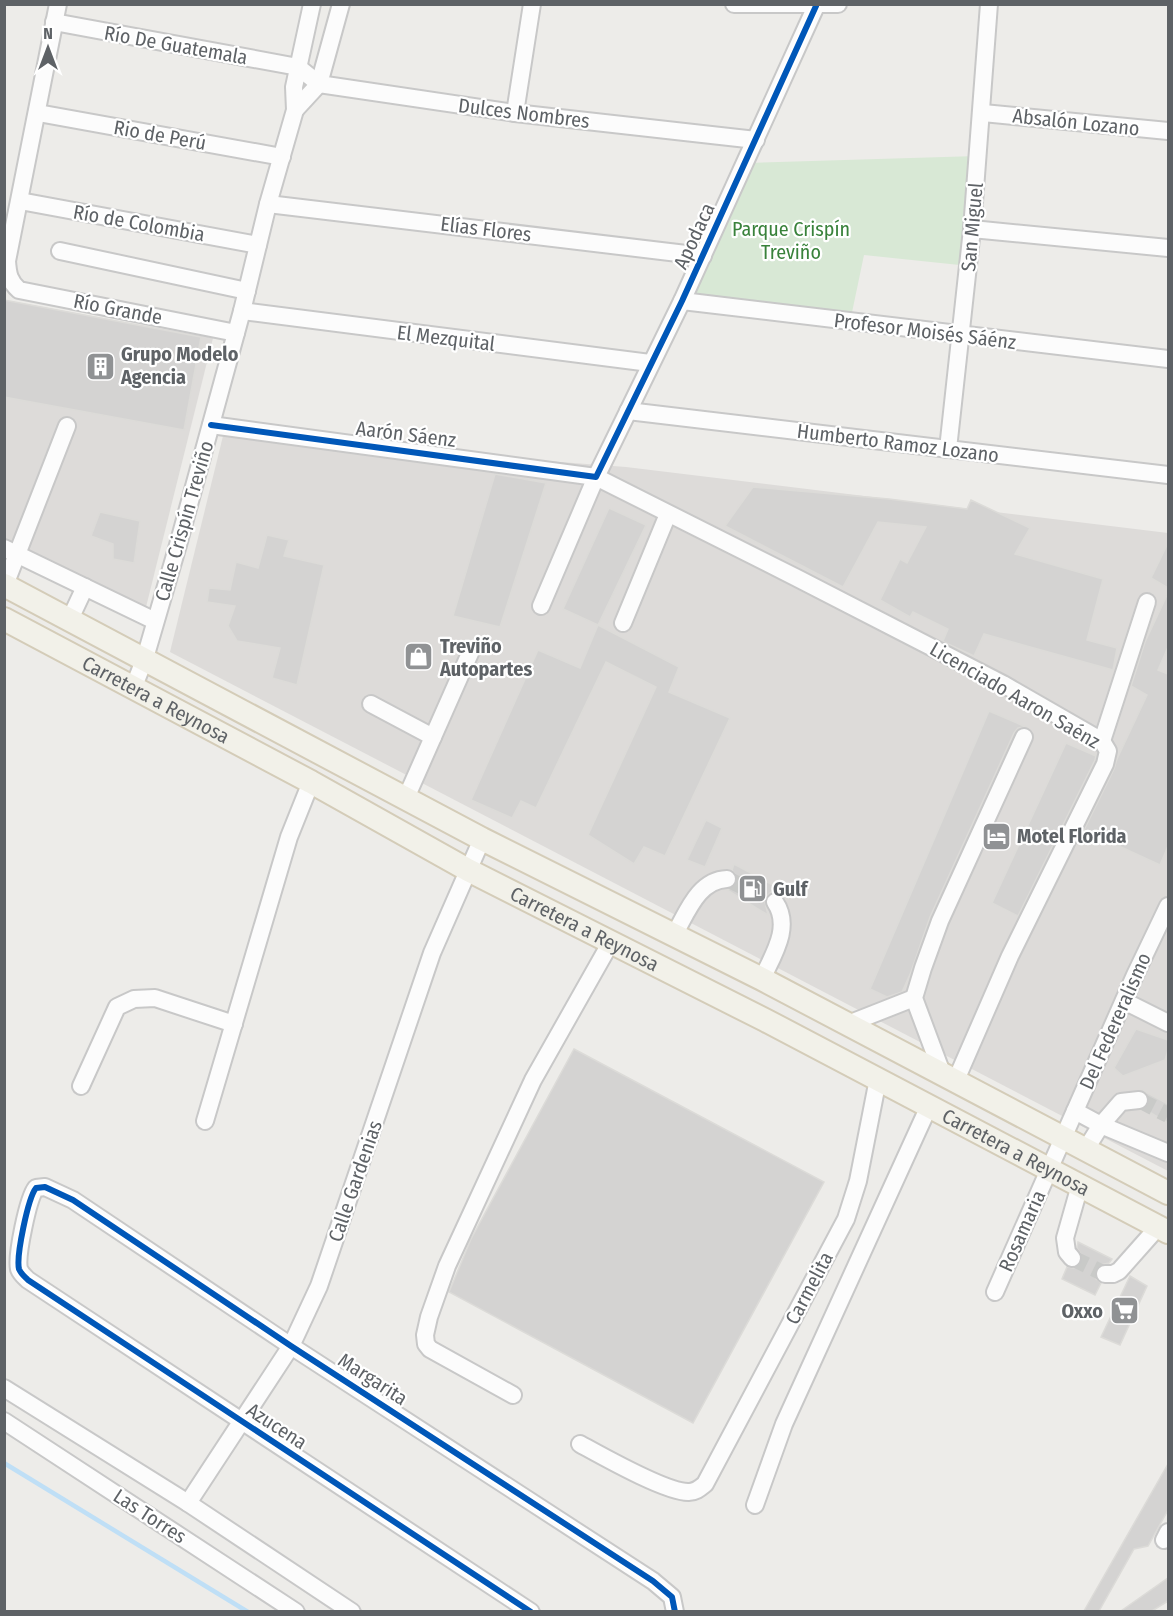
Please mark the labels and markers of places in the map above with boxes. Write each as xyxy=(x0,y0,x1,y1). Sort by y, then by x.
place label: Grupo Modelo Agencia xyxy=(120,342,239,389)
building icon: Grupo Modelo Agencia xyxy=(84,350,116,382)
place label: Treviño Autopartes xyxy=(439,634,532,681)
shop icon: Treviño Autopartes xyxy=(403,641,435,673)
hotel icon: Motel Florida xyxy=(980,820,1012,852)
place label: Motel Florida xyxy=(1017,824,1127,848)
fuel station icon: Gulf xyxy=(736,873,768,905)
place label: Gulf xyxy=(773,877,809,901)
supermarket icon: Oxxo xyxy=(1108,1295,1140,1327)
place label: Oxxo xyxy=(1061,1299,1103,1323)

